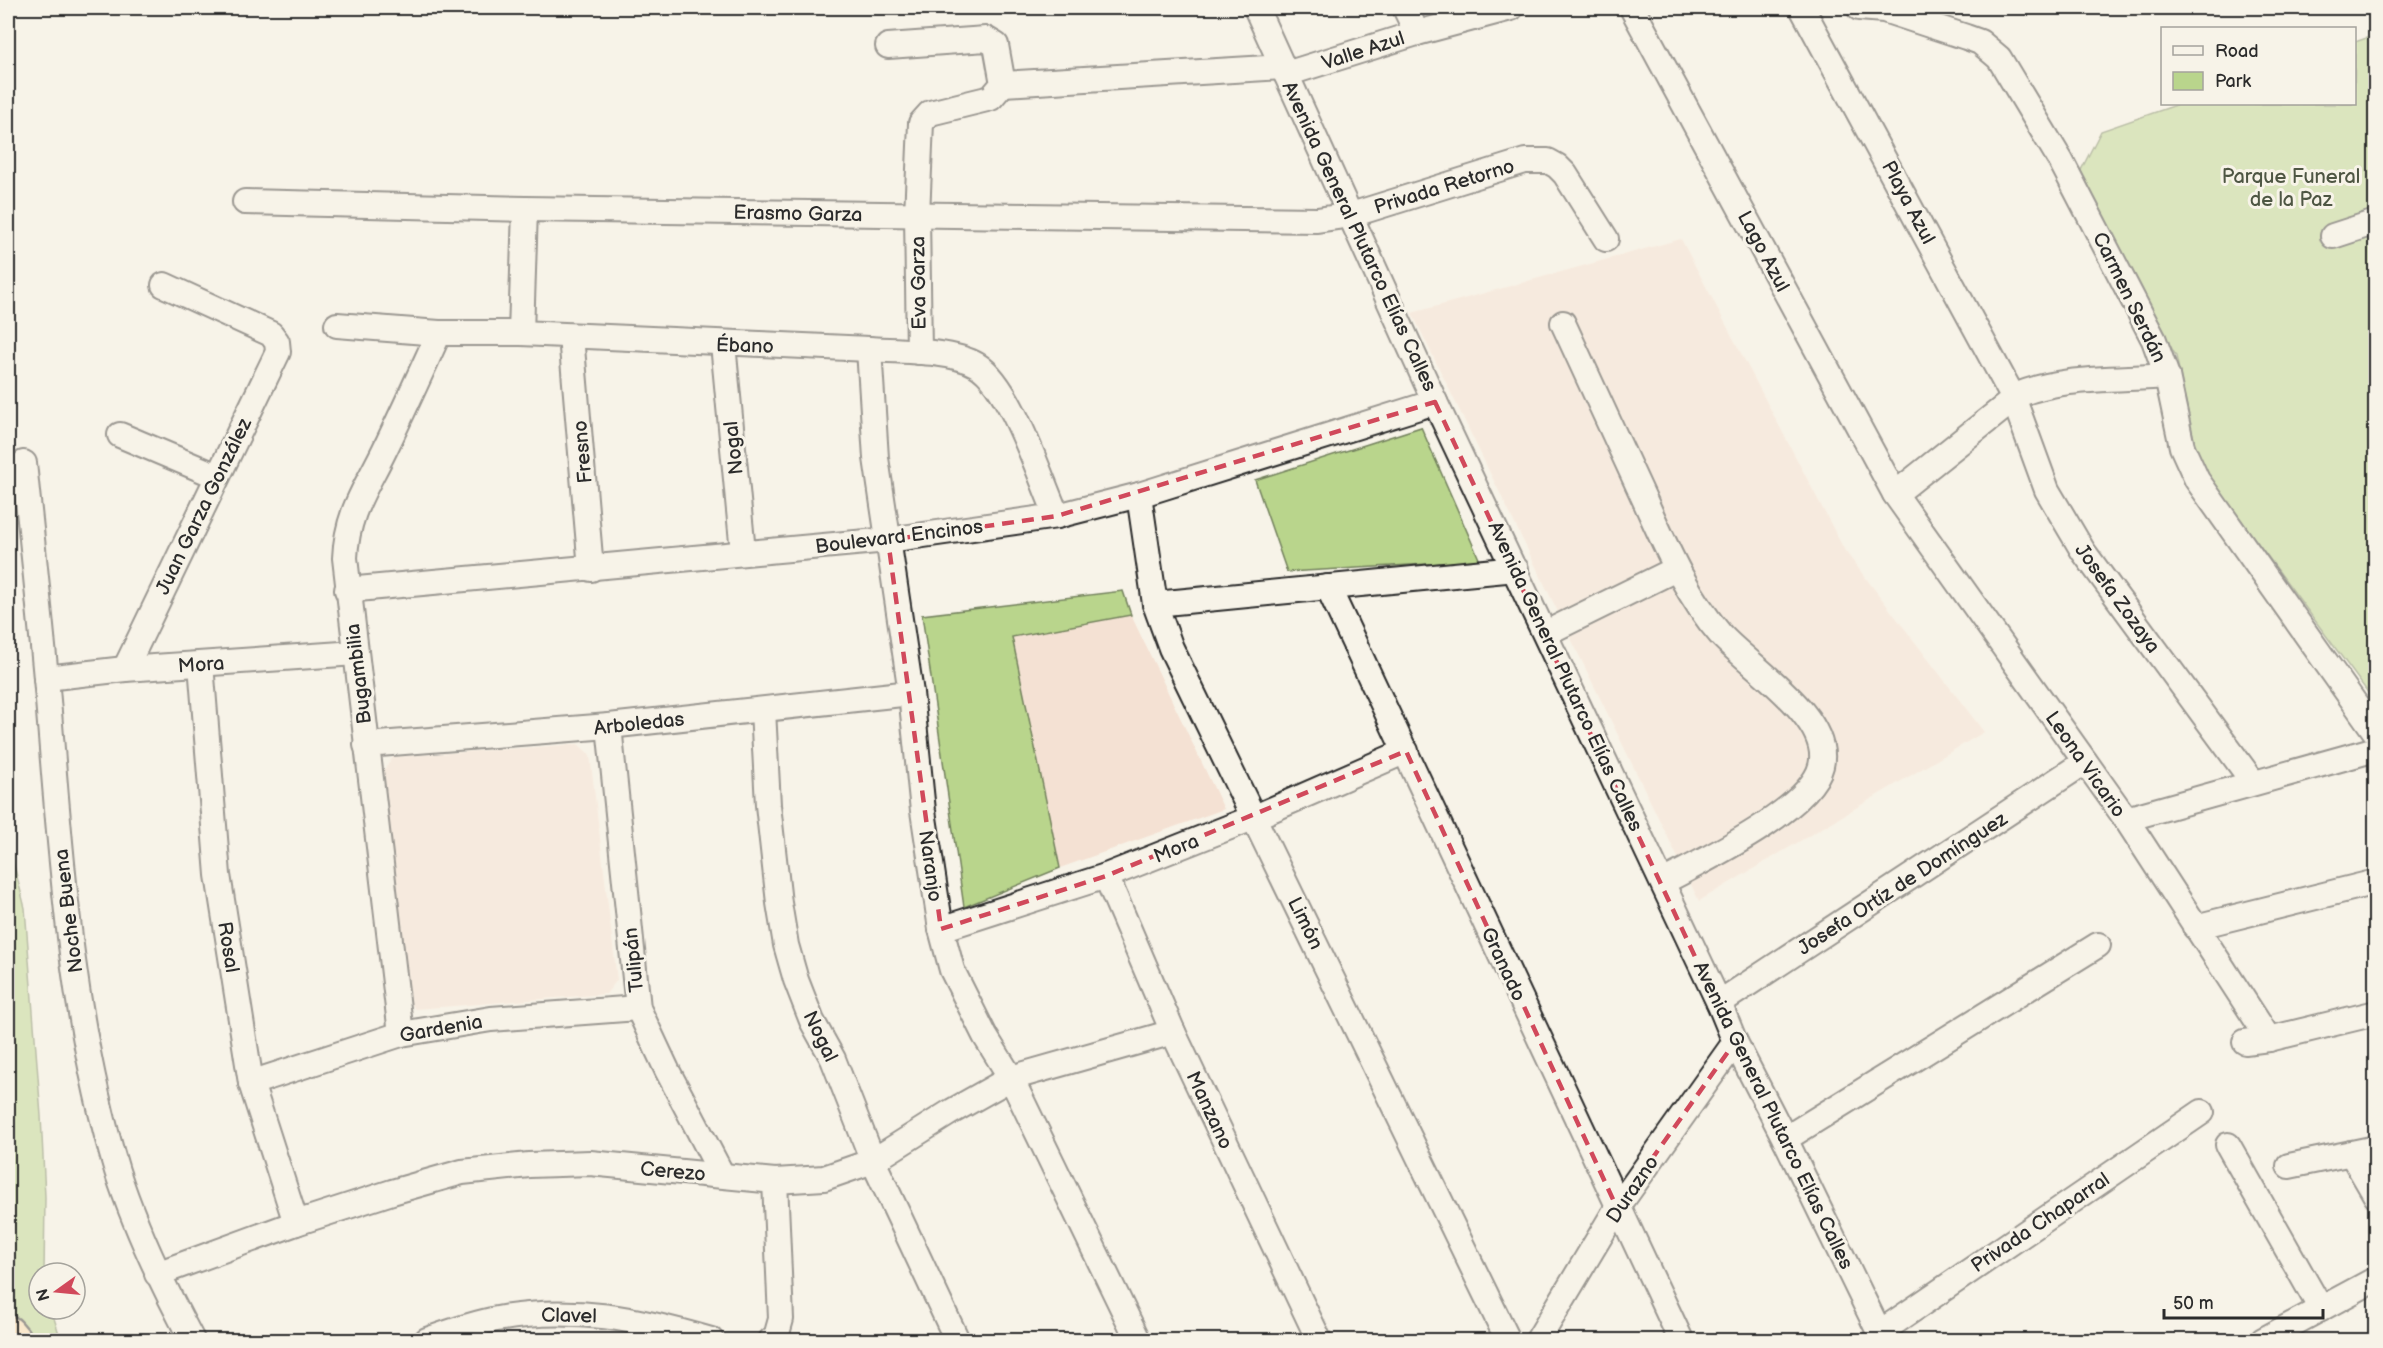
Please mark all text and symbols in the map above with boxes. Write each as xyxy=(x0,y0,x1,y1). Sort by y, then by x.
street label: Valle Azul xyxy=(1319,26,1408,76)
legend xyxy=(2161,27,2356,105)
text: Road xyxy=(2215,41,2259,62)
text: Park xyxy=(2215,71,2251,92)
street label: Avenida General Plutarco Elías Calles xyxy=(1276,78,1442,395)
street label: Privada Retorno xyxy=(1371,154,1517,220)
street label: Playa Azul xyxy=(1876,157,1940,248)
park label: Parque Funeral de la Paz xyxy=(2222,165,2360,212)
street label: Erasmo Garza xyxy=(733,201,863,227)
street label: Lago Azul xyxy=(1732,207,1794,296)
street label: Carmen Serdán xyxy=(2087,228,2171,367)
street label: Eva Garza xyxy=(906,236,932,330)
street label: Ébano xyxy=(716,332,774,359)
street label: Juan Garza González xyxy=(151,414,257,599)
street label: Fresno xyxy=(568,419,598,484)
street label: Nogal xyxy=(719,420,749,476)
street label: Boulevard Encinos xyxy=(814,515,984,559)
street label: Avenida General Plutarco Elías Calles xyxy=(1482,518,1648,835)
street label: Josefa Zozaya xyxy=(2070,539,2165,658)
street label: Bugambilia xyxy=(341,622,377,725)
street label: Mora xyxy=(177,651,225,679)
street label: Arboledas xyxy=(593,707,686,741)
street label: Leona Vicario xyxy=(2040,707,2131,822)
street label: Josefa Ortíz de Domínguez xyxy=(1793,807,2012,961)
street label: Naranjo xyxy=(913,829,947,903)
street label: Mora xyxy=(1150,829,1203,869)
street label: Noche Buena xyxy=(49,848,88,974)
street label: Limón xyxy=(1282,893,1328,954)
street label: Rosal xyxy=(212,920,244,974)
street label: Granado xyxy=(1476,924,1531,1005)
street label: Tulipán xyxy=(619,926,649,993)
street label: Avenida General Plutarco Elías Calles xyxy=(1688,958,1858,1273)
street label: Nogal xyxy=(798,1007,843,1066)
street label: Gardenia xyxy=(398,1010,484,1048)
street label: Manzano xyxy=(1181,1068,1238,1153)
street label: Durazno xyxy=(1602,1151,1664,1228)
street label: Cerezo xyxy=(639,1157,707,1187)
street label: Privada Chaparral xyxy=(1967,1168,2114,1278)
north arrow xyxy=(27,1261,87,1321)
scale bar xyxy=(2164,1282,2323,1320)
text: N xyxy=(33,1286,55,1303)
text: 50 m xyxy=(2173,1293,2214,1314)
street label: Clavel xyxy=(541,1304,597,1328)

